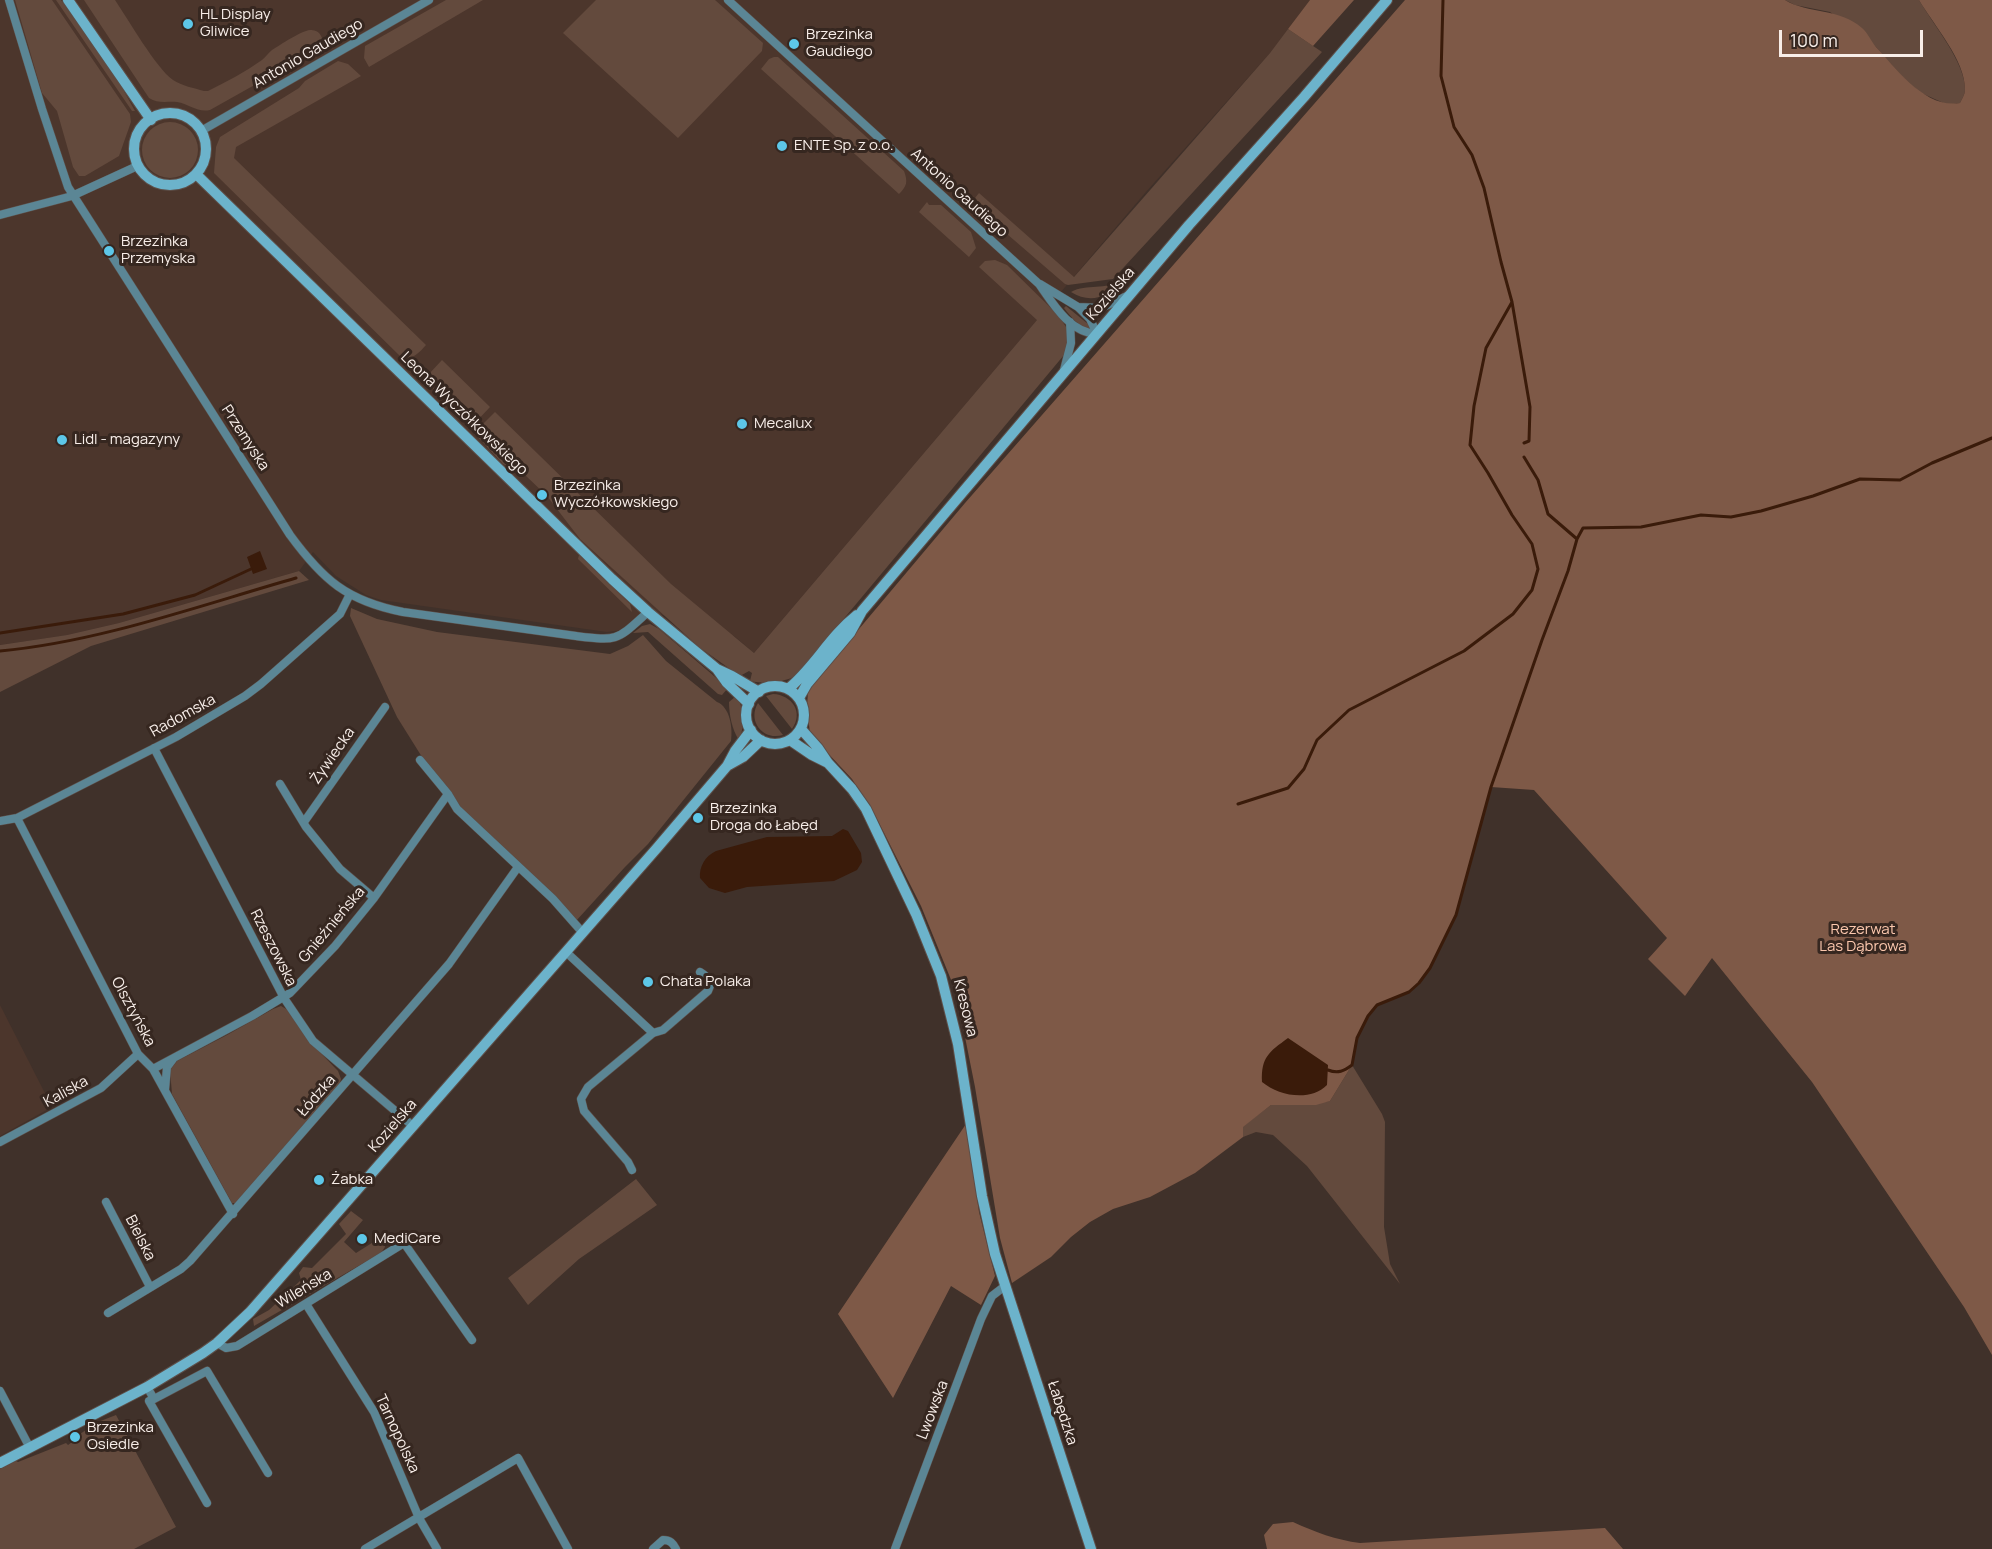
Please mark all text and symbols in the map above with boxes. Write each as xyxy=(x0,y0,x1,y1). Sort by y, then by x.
place label: HL Display Gliwice xyxy=(200,6,271,41)
street label: Antonio Gaudiego xyxy=(250,15,366,93)
marker: HL Display Gliwice xyxy=(181,17,195,31)
scale bar xyxy=(1782,18,1926,56)
place label: Brzezinka Gaudiego xyxy=(806,26,873,61)
text: 100 m xyxy=(1790,28,1838,52)
marker: Brzezinka Gaudiego xyxy=(787,37,801,51)
place label: ENTE Sp. z o.o. xyxy=(794,137,894,155)
marker: ENTE Sp. z o.o. xyxy=(775,139,789,153)
street label: Antonio Gaudiego xyxy=(907,145,1011,241)
place label: Brzezinka Przemyska xyxy=(121,233,195,268)
marker: Brzezinka Przemyska xyxy=(102,244,116,258)
street label: Kozielska xyxy=(1083,264,1139,324)
street label: Leona Wyczółkowskiego xyxy=(397,349,531,479)
street label: Przemyska xyxy=(217,402,273,474)
place label: Mecalux xyxy=(754,415,812,433)
marker: Mecalux xyxy=(735,417,749,431)
place label: Lidl - magazyny xyxy=(74,431,180,449)
marker: Lidl - magazyny xyxy=(55,433,69,447)
place label: Brzezinka Wyczółkowskiego xyxy=(554,477,678,512)
marker: Brzezinka Wyczółkowskiego xyxy=(535,488,549,502)
street label: Radomska xyxy=(147,691,219,741)
street label: Żywiecka xyxy=(307,724,359,788)
place label: Brzezinka Droga do Łabęd xyxy=(710,800,818,835)
marker: Brzezinka Droga do Łabęd xyxy=(691,811,705,825)
street label: Gnieźnieńska xyxy=(295,883,369,967)
street label: Rzeszowska xyxy=(246,906,300,990)
park label: Rezerwat Las Dąbrowa xyxy=(1819,921,1907,956)
place label: Chata Polaka xyxy=(660,973,751,991)
street label: Olsztyńska xyxy=(107,974,159,1050)
marker: Chata Polaka xyxy=(641,975,655,989)
street label: Kresowa xyxy=(949,977,981,1039)
street label: Łódzka xyxy=(294,1072,340,1120)
street label: Kaliska xyxy=(41,1073,91,1111)
street label: Kozielska xyxy=(365,1096,421,1156)
place label: Żabka xyxy=(331,1171,373,1189)
marker: Żabka xyxy=(312,1173,326,1187)
street label: Bielska xyxy=(121,1212,159,1264)
place label: MediCare xyxy=(374,1230,441,1248)
marker: MediCare xyxy=(355,1232,369,1246)
street label: Wileńska xyxy=(273,1265,335,1313)
street label: Lwowska xyxy=(914,1378,952,1442)
street label: Łabędzka xyxy=(1043,1379,1081,1447)
street label: Tarnopolska xyxy=(371,1392,423,1476)
place label: Brzezinka Osiedle xyxy=(87,1419,154,1454)
marker: Brzezinka Osiedle xyxy=(68,1430,82,1444)

